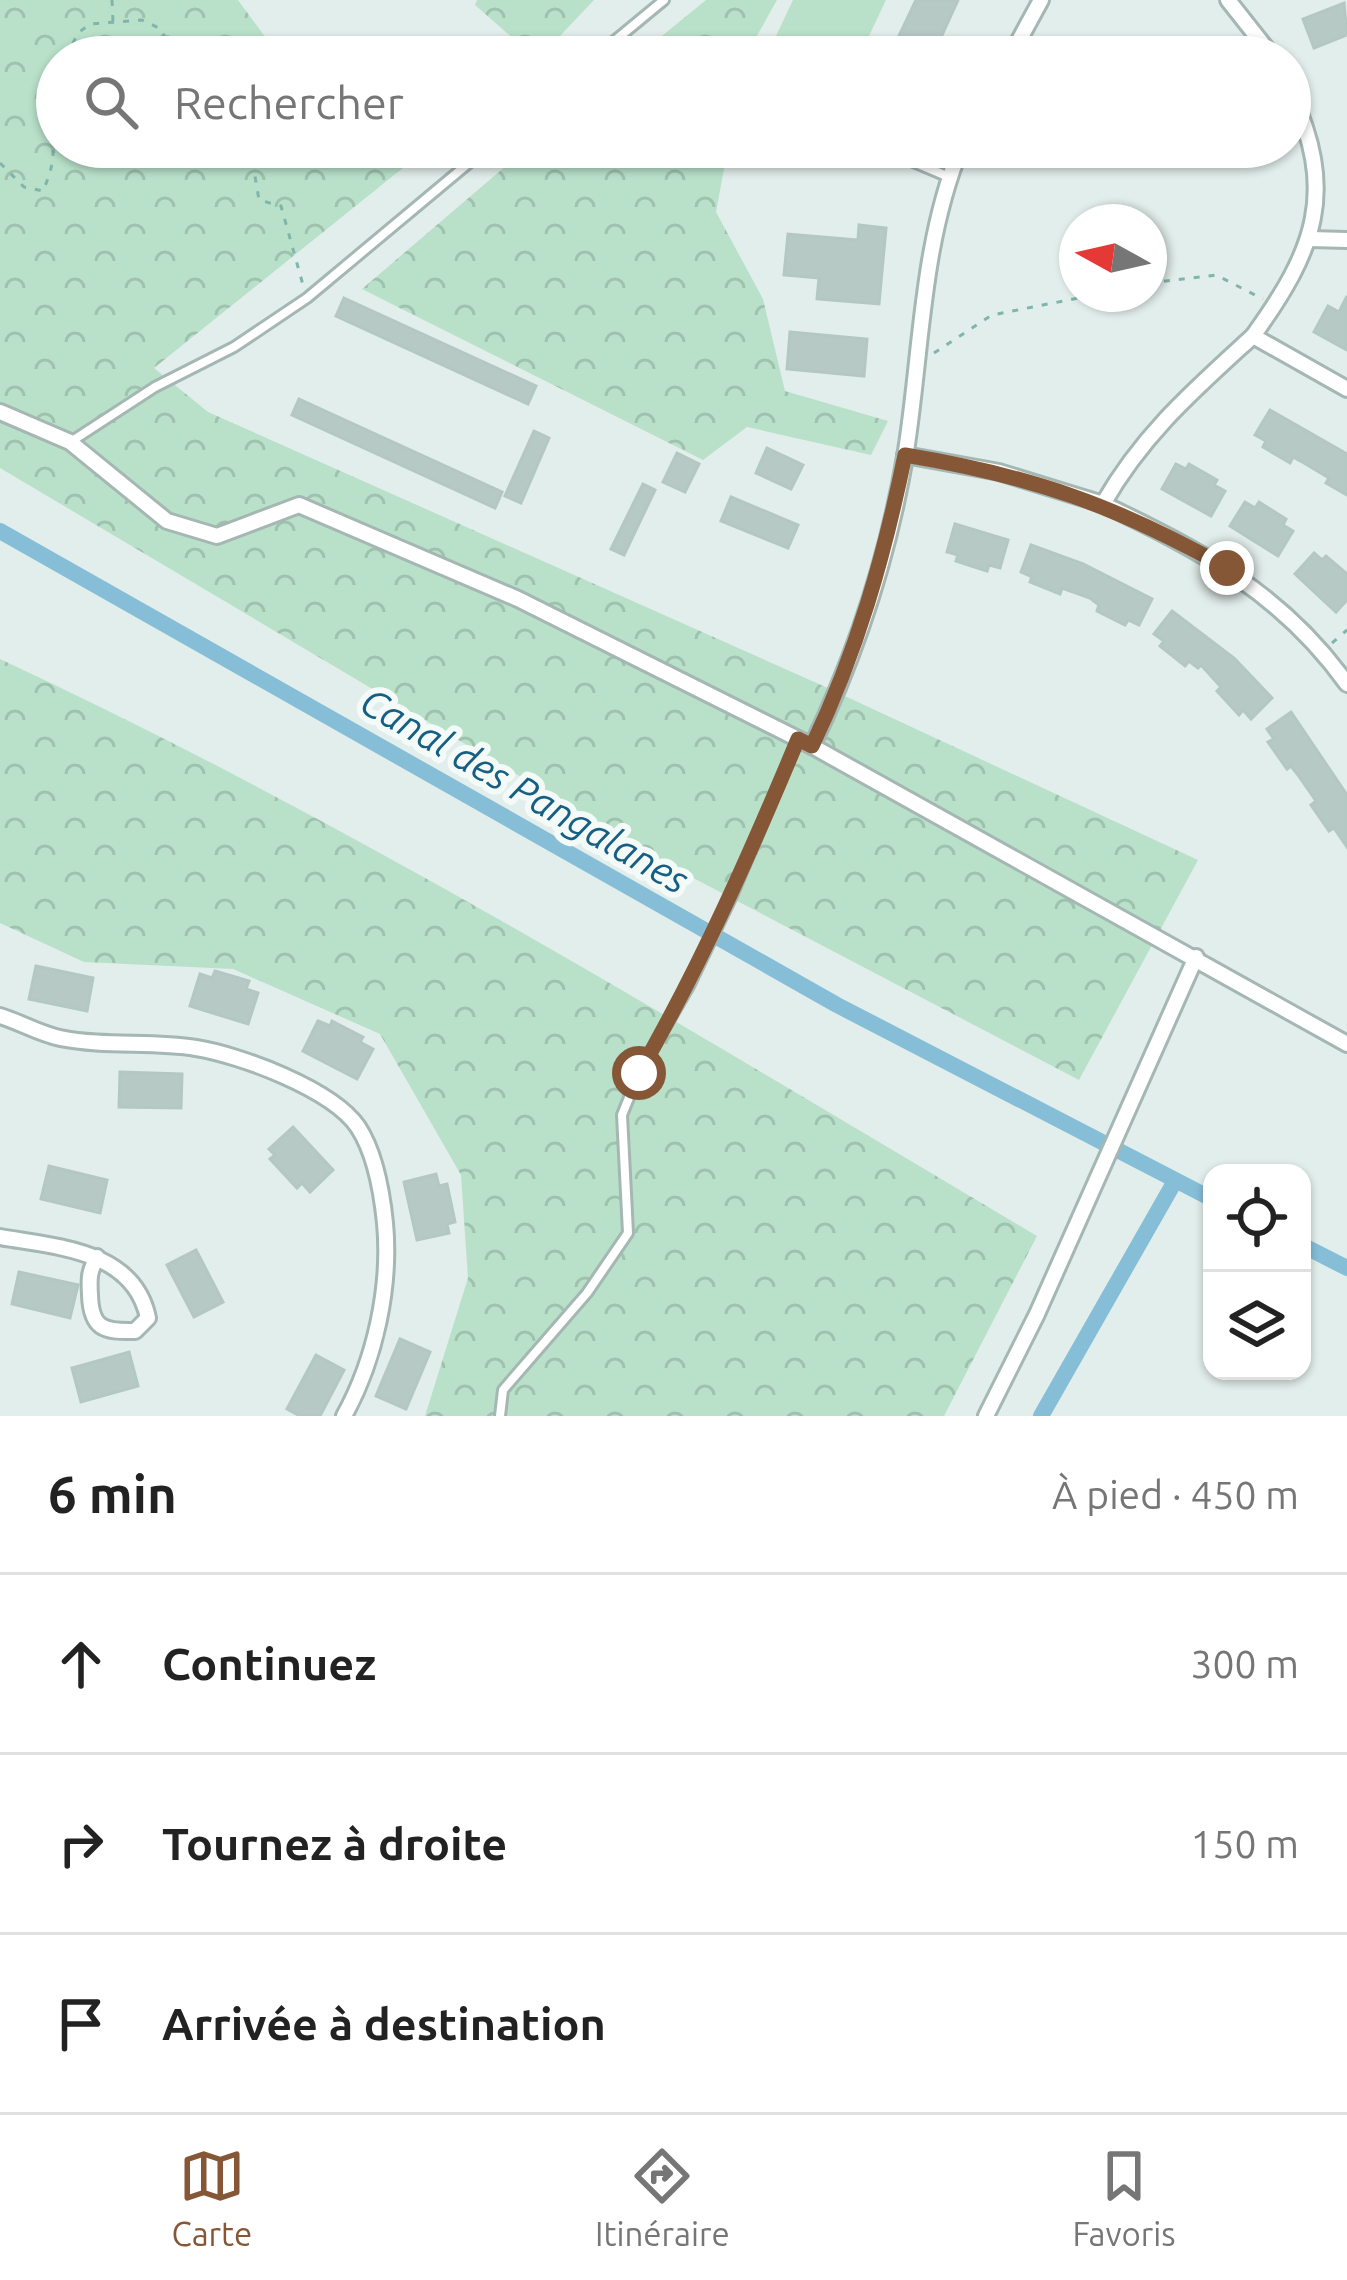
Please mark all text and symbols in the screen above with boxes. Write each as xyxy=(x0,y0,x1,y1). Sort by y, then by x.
search box xyxy=(36,36,1311,168)
icon: search xyxy=(78,69,144,135)
text: Rechercher xyxy=(174,77,404,128)
north arrow xyxy=(1059,204,1167,312)
route end xyxy=(1200,541,1254,595)
water label: Canal des Pangalanes xyxy=(354,679,696,901)
route start xyxy=(612,1046,666,1100)
map controls xyxy=(1203,1164,1311,1380)
button: locate xyxy=(1203,1164,1311,1272)
button: layers xyxy=(1203,1272,1311,1380)
text: 6 min xyxy=(48,1465,177,1523)
text: À pied · 450 m xyxy=(1052,1473,1299,1516)
icon: ahead xyxy=(48,1631,114,1697)
text: Continuez xyxy=(162,1638,376,1689)
text: 300 m xyxy=(1190,1642,1299,1685)
icon: right xyxy=(48,1811,114,1877)
text: Tournez à droite xyxy=(162,1818,507,1869)
text: 150 m xyxy=(1190,1822,1299,1865)
icon: arrive xyxy=(48,1991,114,2057)
text: Arrivée à destination xyxy=(162,1998,606,2049)
tab: Carte xyxy=(171,2143,252,2252)
tab: Itinéraire xyxy=(595,2143,730,2252)
tab: Favoris xyxy=(1072,2143,1176,2252)

